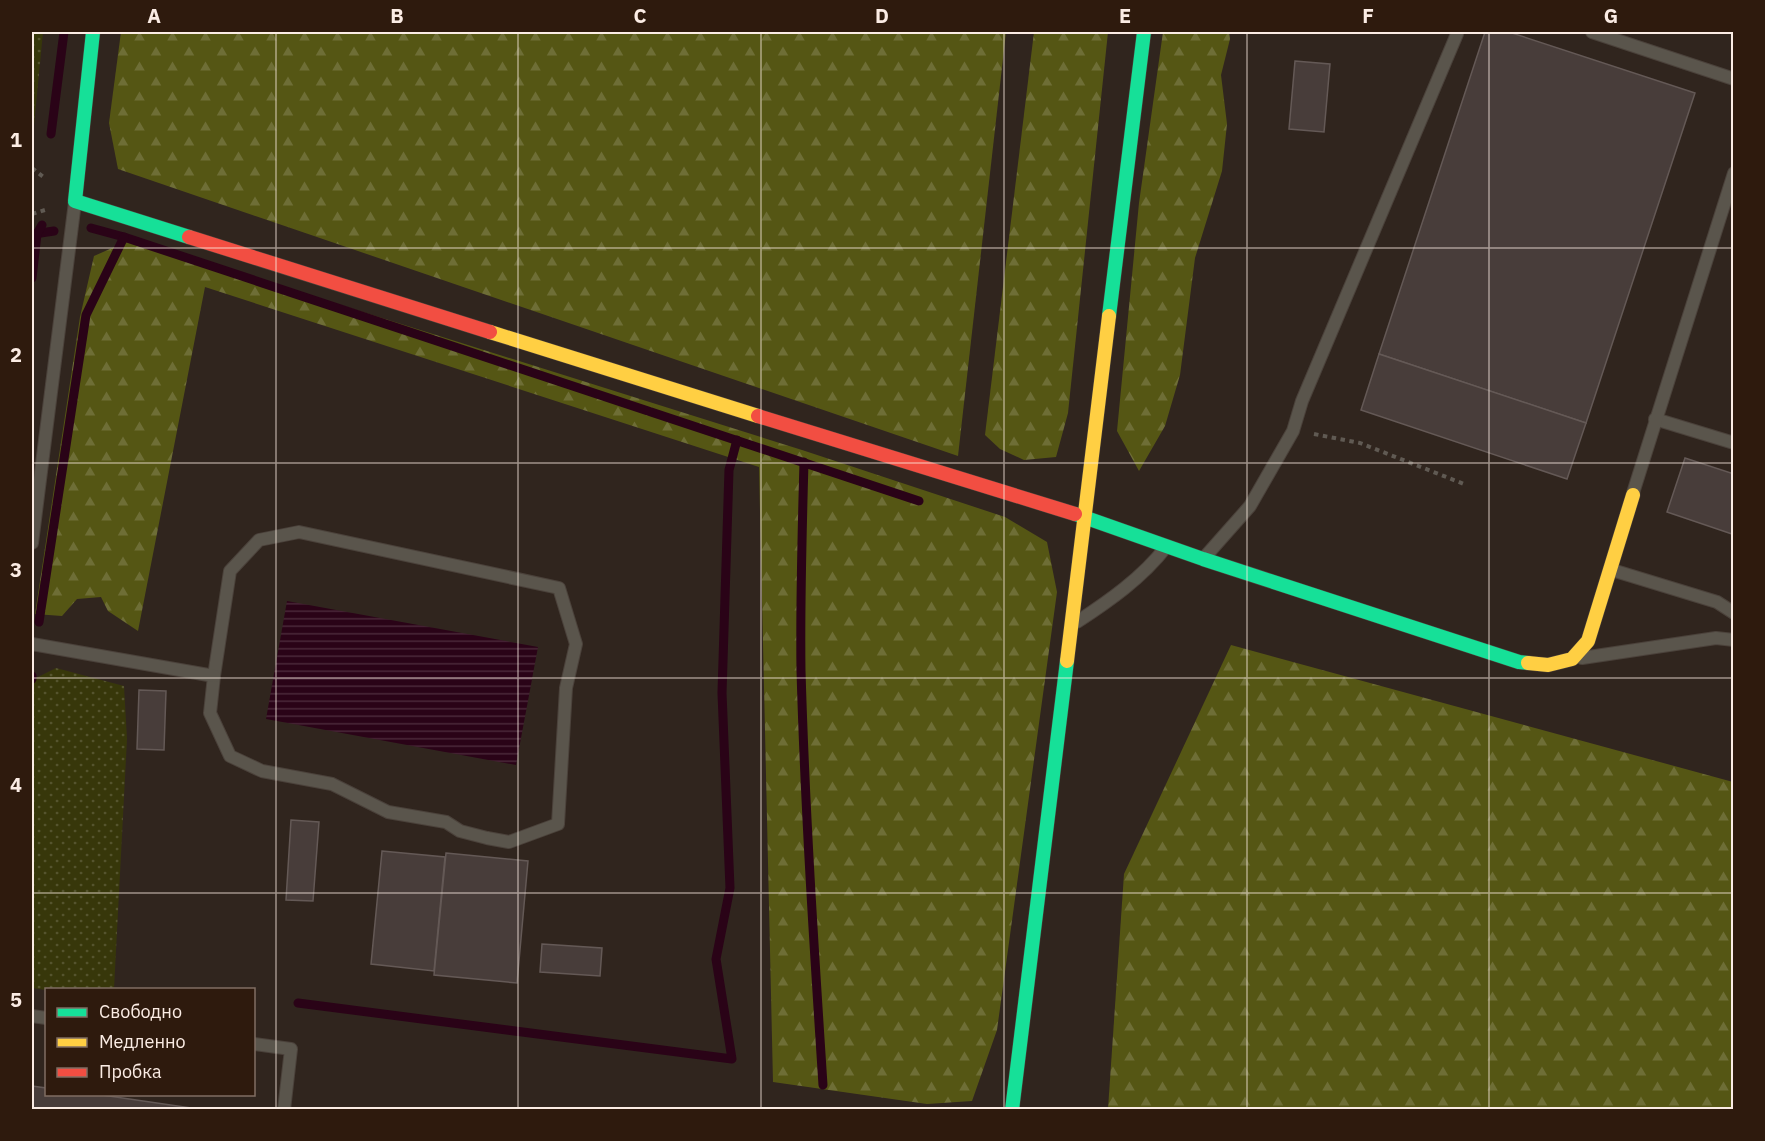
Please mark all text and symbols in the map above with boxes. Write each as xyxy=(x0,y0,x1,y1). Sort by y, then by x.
text: A xyxy=(147,2,161,29)
text: B xyxy=(390,2,404,29)
text: C xyxy=(633,2,647,29)
text: D xyxy=(875,2,889,29)
text: E xyxy=(1119,2,1131,29)
text: F xyxy=(1362,2,1374,29)
text: G xyxy=(1604,2,1618,29)
text: 1 xyxy=(10,126,22,153)
text: 2 xyxy=(10,341,22,368)
text: 3 xyxy=(10,556,22,583)
text: 4 xyxy=(10,771,22,798)
text: 5 xyxy=(10,986,22,1013)
legend xyxy=(45,988,255,1096)
text: Свободно xyxy=(99,1000,182,1023)
text: Медленно xyxy=(99,1030,186,1053)
text: Пробка xyxy=(99,1060,162,1083)

